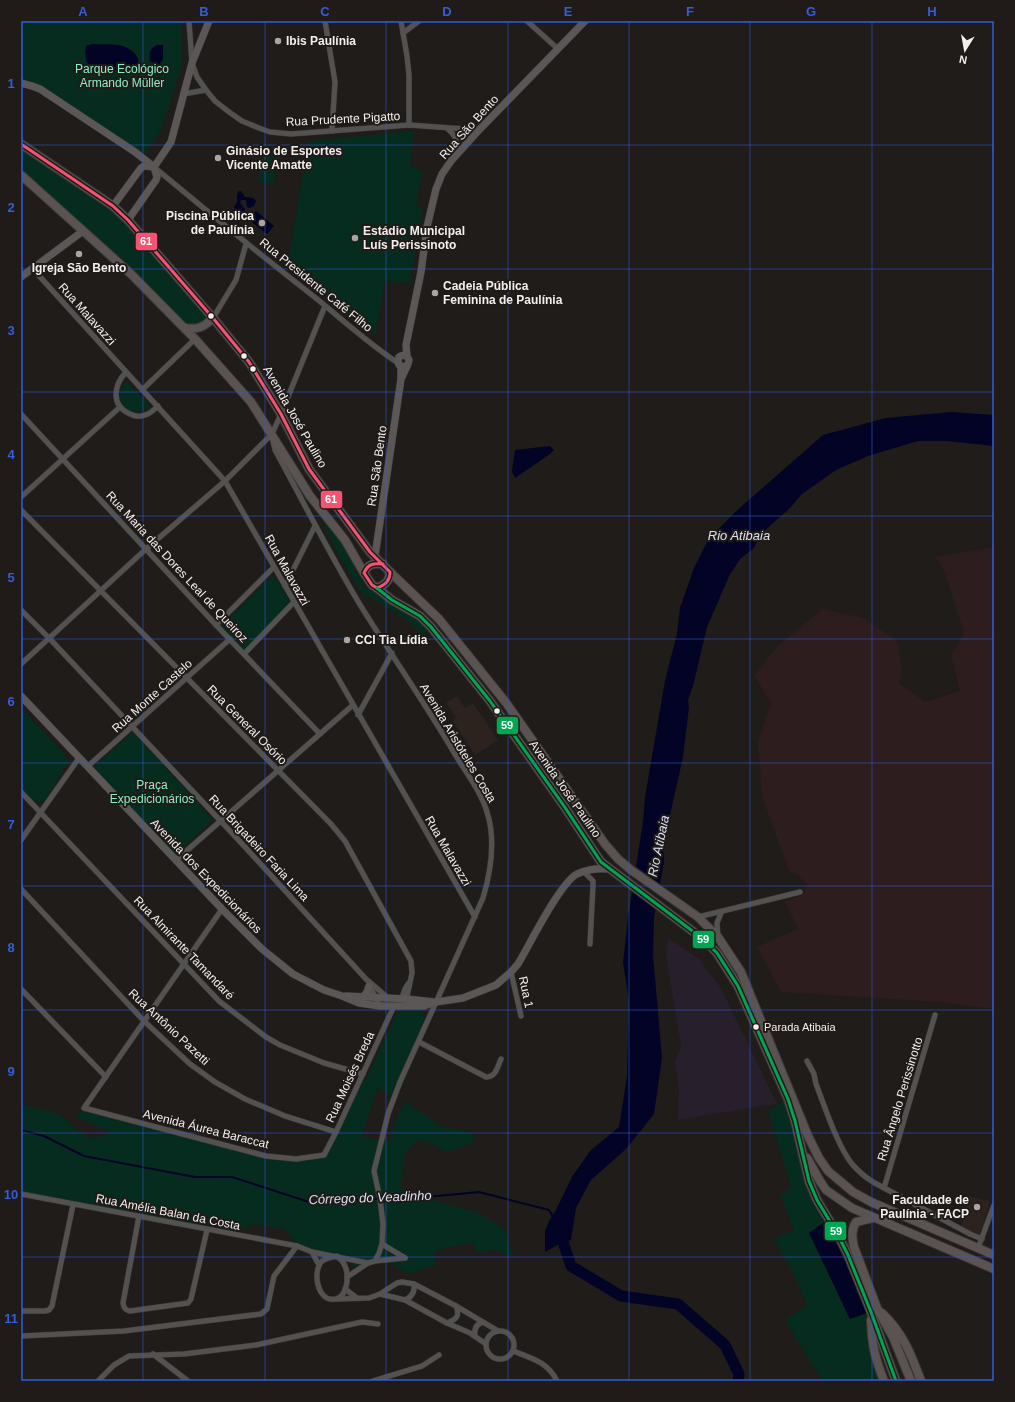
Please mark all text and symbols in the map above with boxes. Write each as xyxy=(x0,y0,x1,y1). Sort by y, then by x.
text: A xyxy=(78,4,88,19)
text: B xyxy=(199,4,209,19)
text: C xyxy=(320,4,330,19)
text: D xyxy=(442,4,452,19)
text: E xyxy=(564,4,573,19)
text: F xyxy=(686,4,694,19)
text: G xyxy=(806,4,816,19)
text: H xyxy=(927,4,937,19)
north arrow xyxy=(945,30,985,70)
place label: Ibis Paulínia xyxy=(286,34,356,48)
marker: Ibis Paulínia xyxy=(273,36,283,46)
text: N xyxy=(958,53,968,66)
park label: Parque Ecológico Armando Müller xyxy=(75,62,169,90)
text: 1 xyxy=(7,76,15,91)
street label: Rua São Bento xyxy=(437,92,502,162)
street label: Rua Prudente Pigatto xyxy=(285,109,401,129)
place label: Ginásio de Esportes Vicente Amatte xyxy=(226,144,342,172)
marker: Ginásio de Esportes Vicente Amatte xyxy=(213,153,223,163)
text: 2 xyxy=(7,200,15,215)
place label: Piscina Pública de Paulínia xyxy=(166,209,254,237)
marker: Piscina Pública de Paulínia xyxy=(257,218,267,228)
place label: Estádio Municipal Luís Perissinoto xyxy=(363,224,465,252)
line badge: 61 xyxy=(135,232,158,251)
marker: Estádio Municipal Luís Perissinoto xyxy=(350,233,360,243)
text: 61 xyxy=(140,235,152,247)
street label: Rua Presidente Café Filho xyxy=(257,235,375,335)
marker: Igreja São Bento xyxy=(74,249,84,259)
place label: Igreja São Bento xyxy=(32,261,126,275)
place label: Cadeia Pública Feminina de Paulínia xyxy=(443,279,563,307)
street label: Rua Malavazzi xyxy=(55,280,119,348)
marker: Cadeia Pública Feminina de Paulínia xyxy=(430,288,440,298)
unlabelled marker xyxy=(206,311,216,321)
text: 3 xyxy=(7,323,15,338)
unlabelled marker xyxy=(239,351,249,361)
unlabelled marker xyxy=(248,364,258,374)
street label: Avenida José Paulino xyxy=(260,364,330,471)
street label: Rua São Bento xyxy=(364,424,390,507)
text: 4 xyxy=(7,447,15,462)
street label: Rua Maria das Dores Leal de Queiroz xyxy=(103,489,251,645)
line badge: 61 xyxy=(320,490,343,509)
text: 61 xyxy=(325,493,337,505)
water label: Rio Atibaia xyxy=(708,528,770,543)
street label: Rua Malavazzi xyxy=(262,532,312,608)
text: 5 xyxy=(7,570,15,585)
place label: CCI Tia Lídia xyxy=(355,633,428,647)
marker: CCI Tia Lídia xyxy=(342,635,352,645)
street label: Rua Monte Castelo xyxy=(109,656,195,736)
street label: Avenida Aristóteles Costa xyxy=(417,681,499,805)
street label: Rua General Osório xyxy=(204,682,290,768)
text: 6 xyxy=(7,694,15,709)
unlabelled marker xyxy=(492,706,502,716)
line badge: 59 xyxy=(496,716,519,735)
text: 59 xyxy=(501,719,513,731)
street label: Avenida José Paulino xyxy=(526,738,604,840)
park label: Praça Expedicionários xyxy=(110,778,194,806)
street label: Rua Brigadeiro Faria Lima xyxy=(206,792,312,904)
street label: Rua Malavazzi xyxy=(422,813,474,889)
water label: Rio Atibaia xyxy=(645,814,672,878)
street label: Avenida dos Expedicionários xyxy=(148,816,264,936)
text: 7 xyxy=(7,817,15,832)
street label: Rua Almirante Tamandaré xyxy=(131,893,237,1003)
line badge: 59 xyxy=(692,930,715,949)
text: 59 xyxy=(697,933,709,945)
text: 8 xyxy=(7,940,15,955)
street label: Rua 1 xyxy=(516,975,536,1009)
street label: Rua Antônio Pazetti xyxy=(126,986,212,1068)
place label: Parada Atibaia xyxy=(764,1021,836,1033)
marker: Parada Atibaia xyxy=(751,1022,761,1032)
street label: Rua Moisés Breda xyxy=(323,1029,377,1125)
street label: Rua Ângelo Perissinotto xyxy=(874,1035,926,1163)
text: 9 xyxy=(7,1064,15,1079)
street label: Avenida Áurea Baraccat xyxy=(142,1106,271,1152)
text: 10 xyxy=(4,1187,18,1202)
water label: Córrego do Veadinho xyxy=(308,1188,432,1207)
street label: Rua Amélia Balan da Costa xyxy=(95,1191,242,1233)
place label: Faculdade de Paulínia - FACP xyxy=(880,1193,969,1221)
marker: Faculdade de Paulínia - FACP xyxy=(972,1202,982,1212)
line badge: 59 xyxy=(824,1221,847,1241)
text: 59 xyxy=(830,1225,842,1237)
text: 11 xyxy=(4,1311,18,1326)

